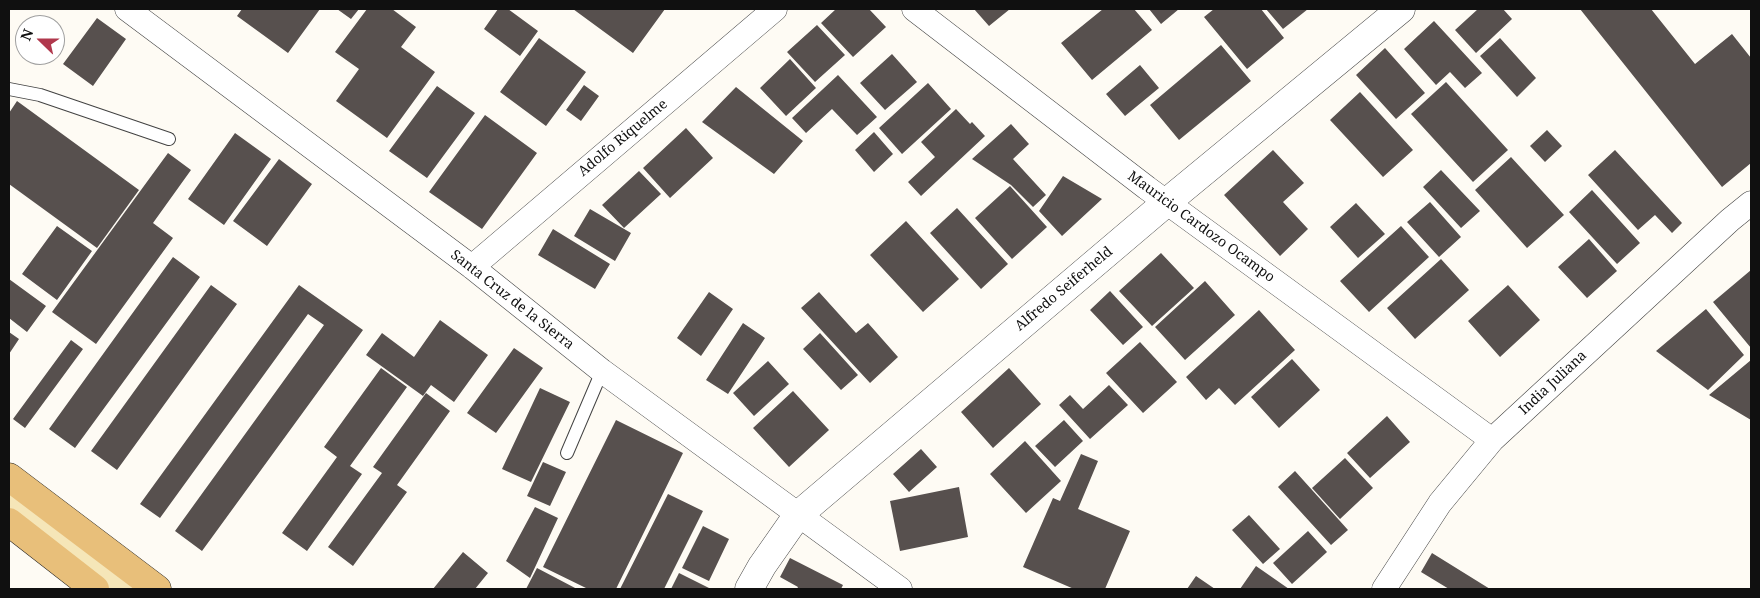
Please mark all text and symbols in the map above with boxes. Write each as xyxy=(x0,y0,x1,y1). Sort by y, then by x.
north arrow xyxy=(15,15,65,65)
text: N xyxy=(16,26,37,43)
street label: Adolfo Riquelme xyxy=(575,96,671,180)
street label: Mauricio Cardozo Ocampo xyxy=(1124,168,1278,286)
street label: Alfredo Seiferheld xyxy=(1012,243,1116,335)
street label: Santa Cruz de la Sierra xyxy=(447,247,577,353)
street label: India Juliana xyxy=(1516,347,1590,419)

